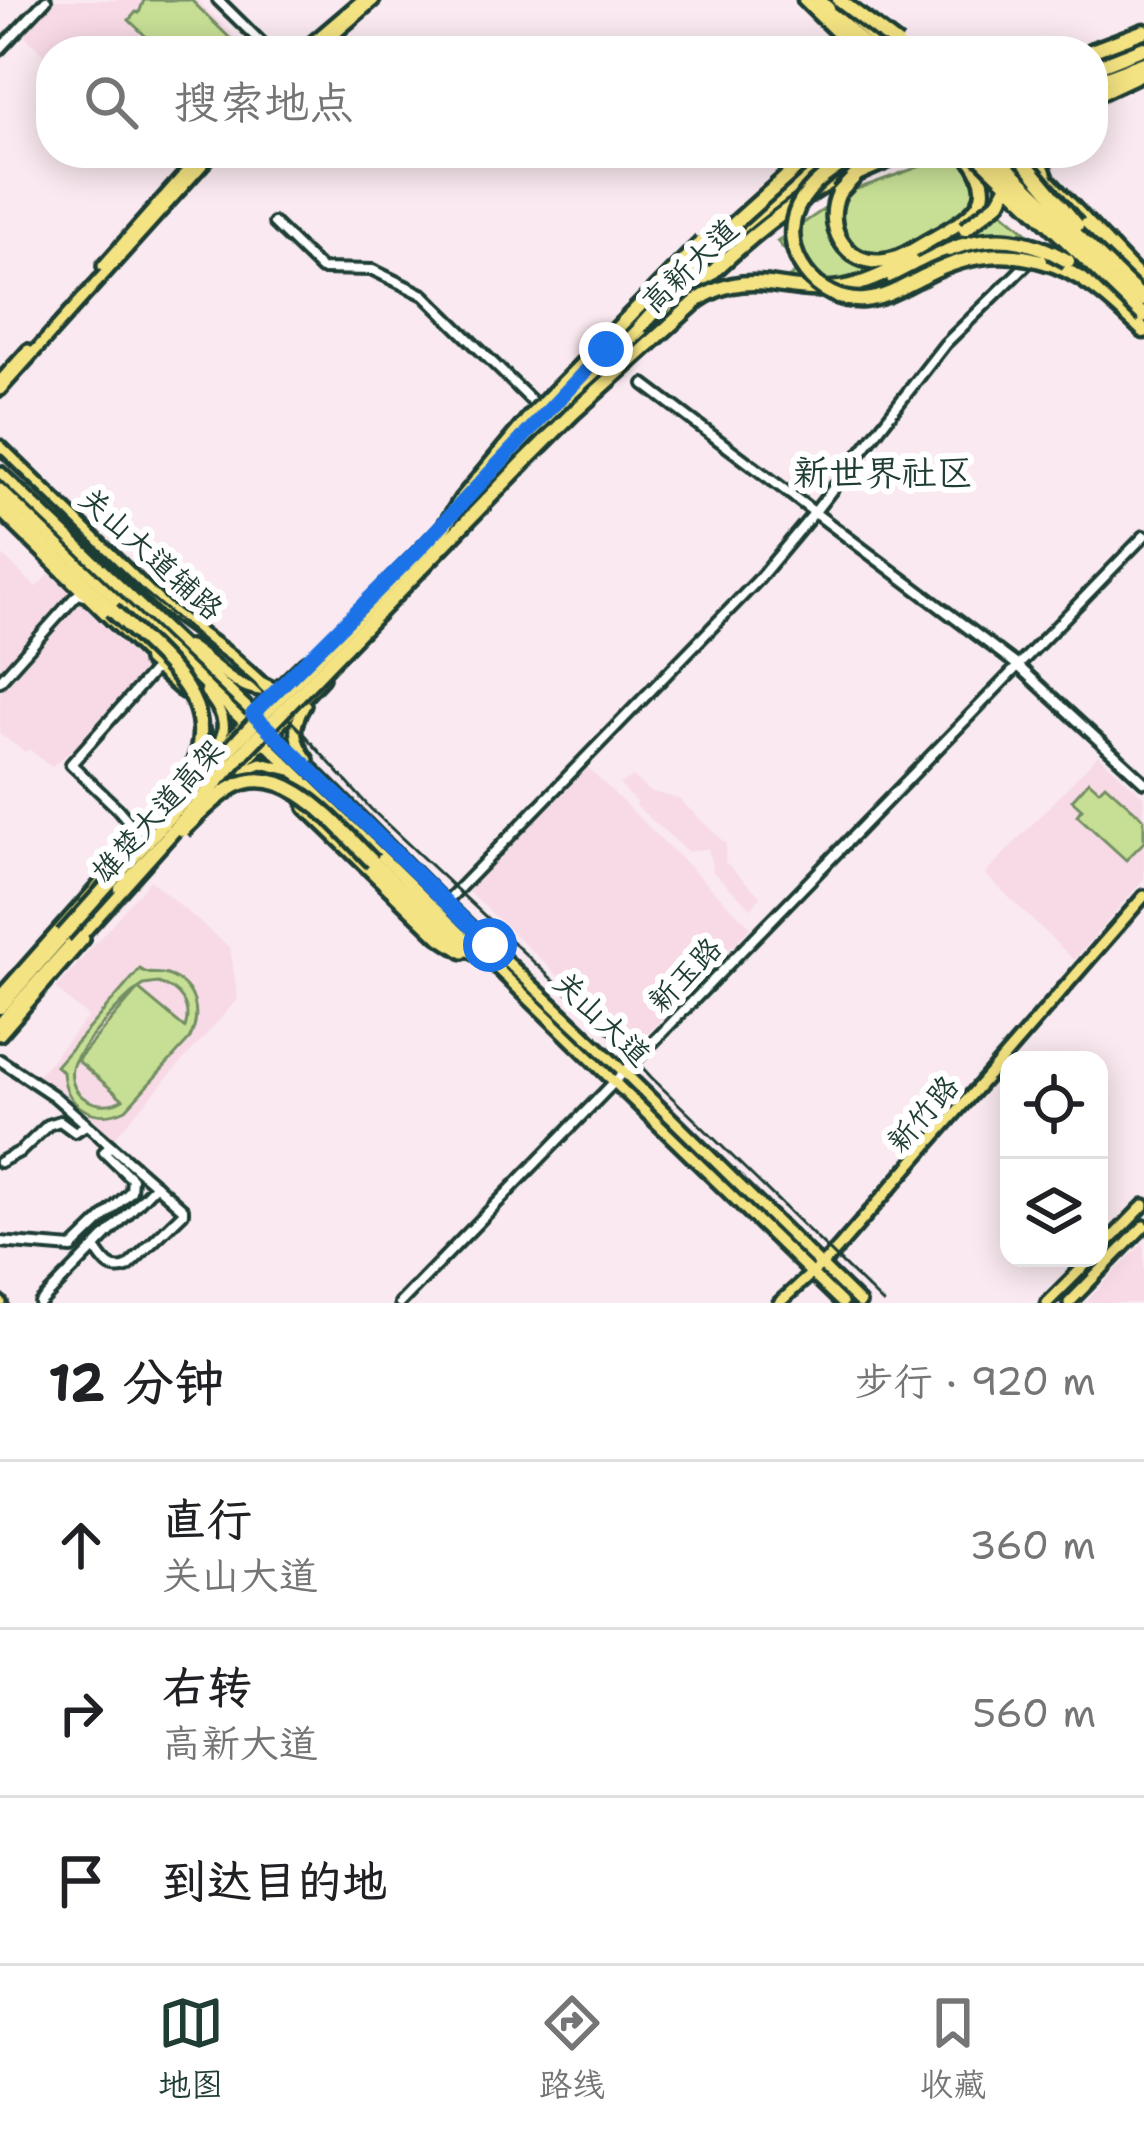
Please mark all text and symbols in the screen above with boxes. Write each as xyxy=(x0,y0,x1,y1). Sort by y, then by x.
search box xyxy=(36,36,1108,168)
icon: search xyxy=(78,69,144,135)
text: 搜索地点 xyxy=(174,72,354,132)
street label: 高新大道 xyxy=(632,209,747,322)
route end xyxy=(579,322,633,376)
district label: 新世界社区 xyxy=(793,448,973,497)
street label: 关山大道辅路 xyxy=(71,478,232,629)
street label: 雄楚大道高架 xyxy=(82,730,233,891)
route start xyxy=(463,918,517,972)
street label: 新玉路 xyxy=(639,928,731,1021)
street label: 关山大道 xyxy=(545,962,660,1075)
map controls xyxy=(1000,1051,1108,1267)
button: locate xyxy=(1000,1051,1108,1159)
street label: 新竹路 xyxy=(878,1066,968,1161)
button: layers xyxy=(1000,1159,1108,1267)
text: 12 分钟 xyxy=(48,1348,225,1416)
text: 步行 · 920 m xyxy=(855,1355,1096,1407)
text: 直行 xyxy=(162,1489,252,1549)
icon: ahead xyxy=(48,1512,114,1578)
text: 360 m xyxy=(969,1519,1096,1571)
text: 关山大道 xyxy=(162,1549,318,1601)
text: 右转 xyxy=(162,1657,252,1717)
icon: right xyxy=(48,1680,114,1746)
text: 560 m xyxy=(972,1687,1096,1739)
text: 高新大道 xyxy=(162,1717,318,1769)
icon: arrive xyxy=(48,1848,114,1914)
text: 到达目的地 xyxy=(162,1851,387,1911)
tab: 地图 xyxy=(158,1990,224,2107)
tab: 路线 xyxy=(539,1990,605,2107)
tab: 收藏 xyxy=(920,1990,986,2107)

